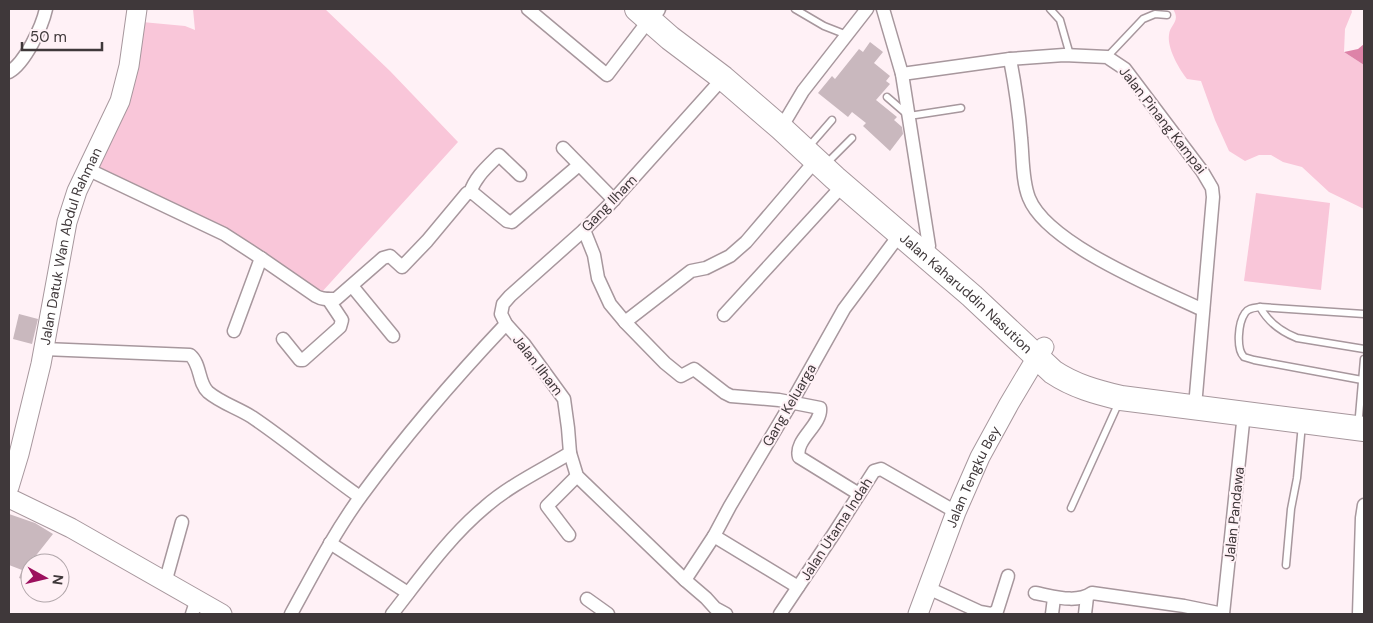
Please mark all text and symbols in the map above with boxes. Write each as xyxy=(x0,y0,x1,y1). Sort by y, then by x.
scale bar xyxy=(22,20,102,52)
text: 50 m xyxy=(30,27,67,47)
street label: Jalan Pinang Kampai xyxy=(1115,63,1211,177)
street label: Jalan Datuk Wan Abdul Rahman xyxy=(36,145,105,346)
street label: Gang Ilham xyxy=(577,171,641,235)
street label: Jalan Kaharuddin Nasution xyxy=(896,229,1036,357)
street label: Jalan Ilham xyxy=(509,331,567,399)
street label: Gang Keluarga xyxy=(758,360,820,450)
street label: Jalan Tengku Bey xyxy=(942,422,1004,530)
street label: Jalan Pandawa xyxy=(1220,466,1248,562)
street label: Jalan Utama Indah xyxy=(796,474,876,584)
north arrow xyxy=(20,553,70,603)
text: N xyxy=(48,573,67,586)

